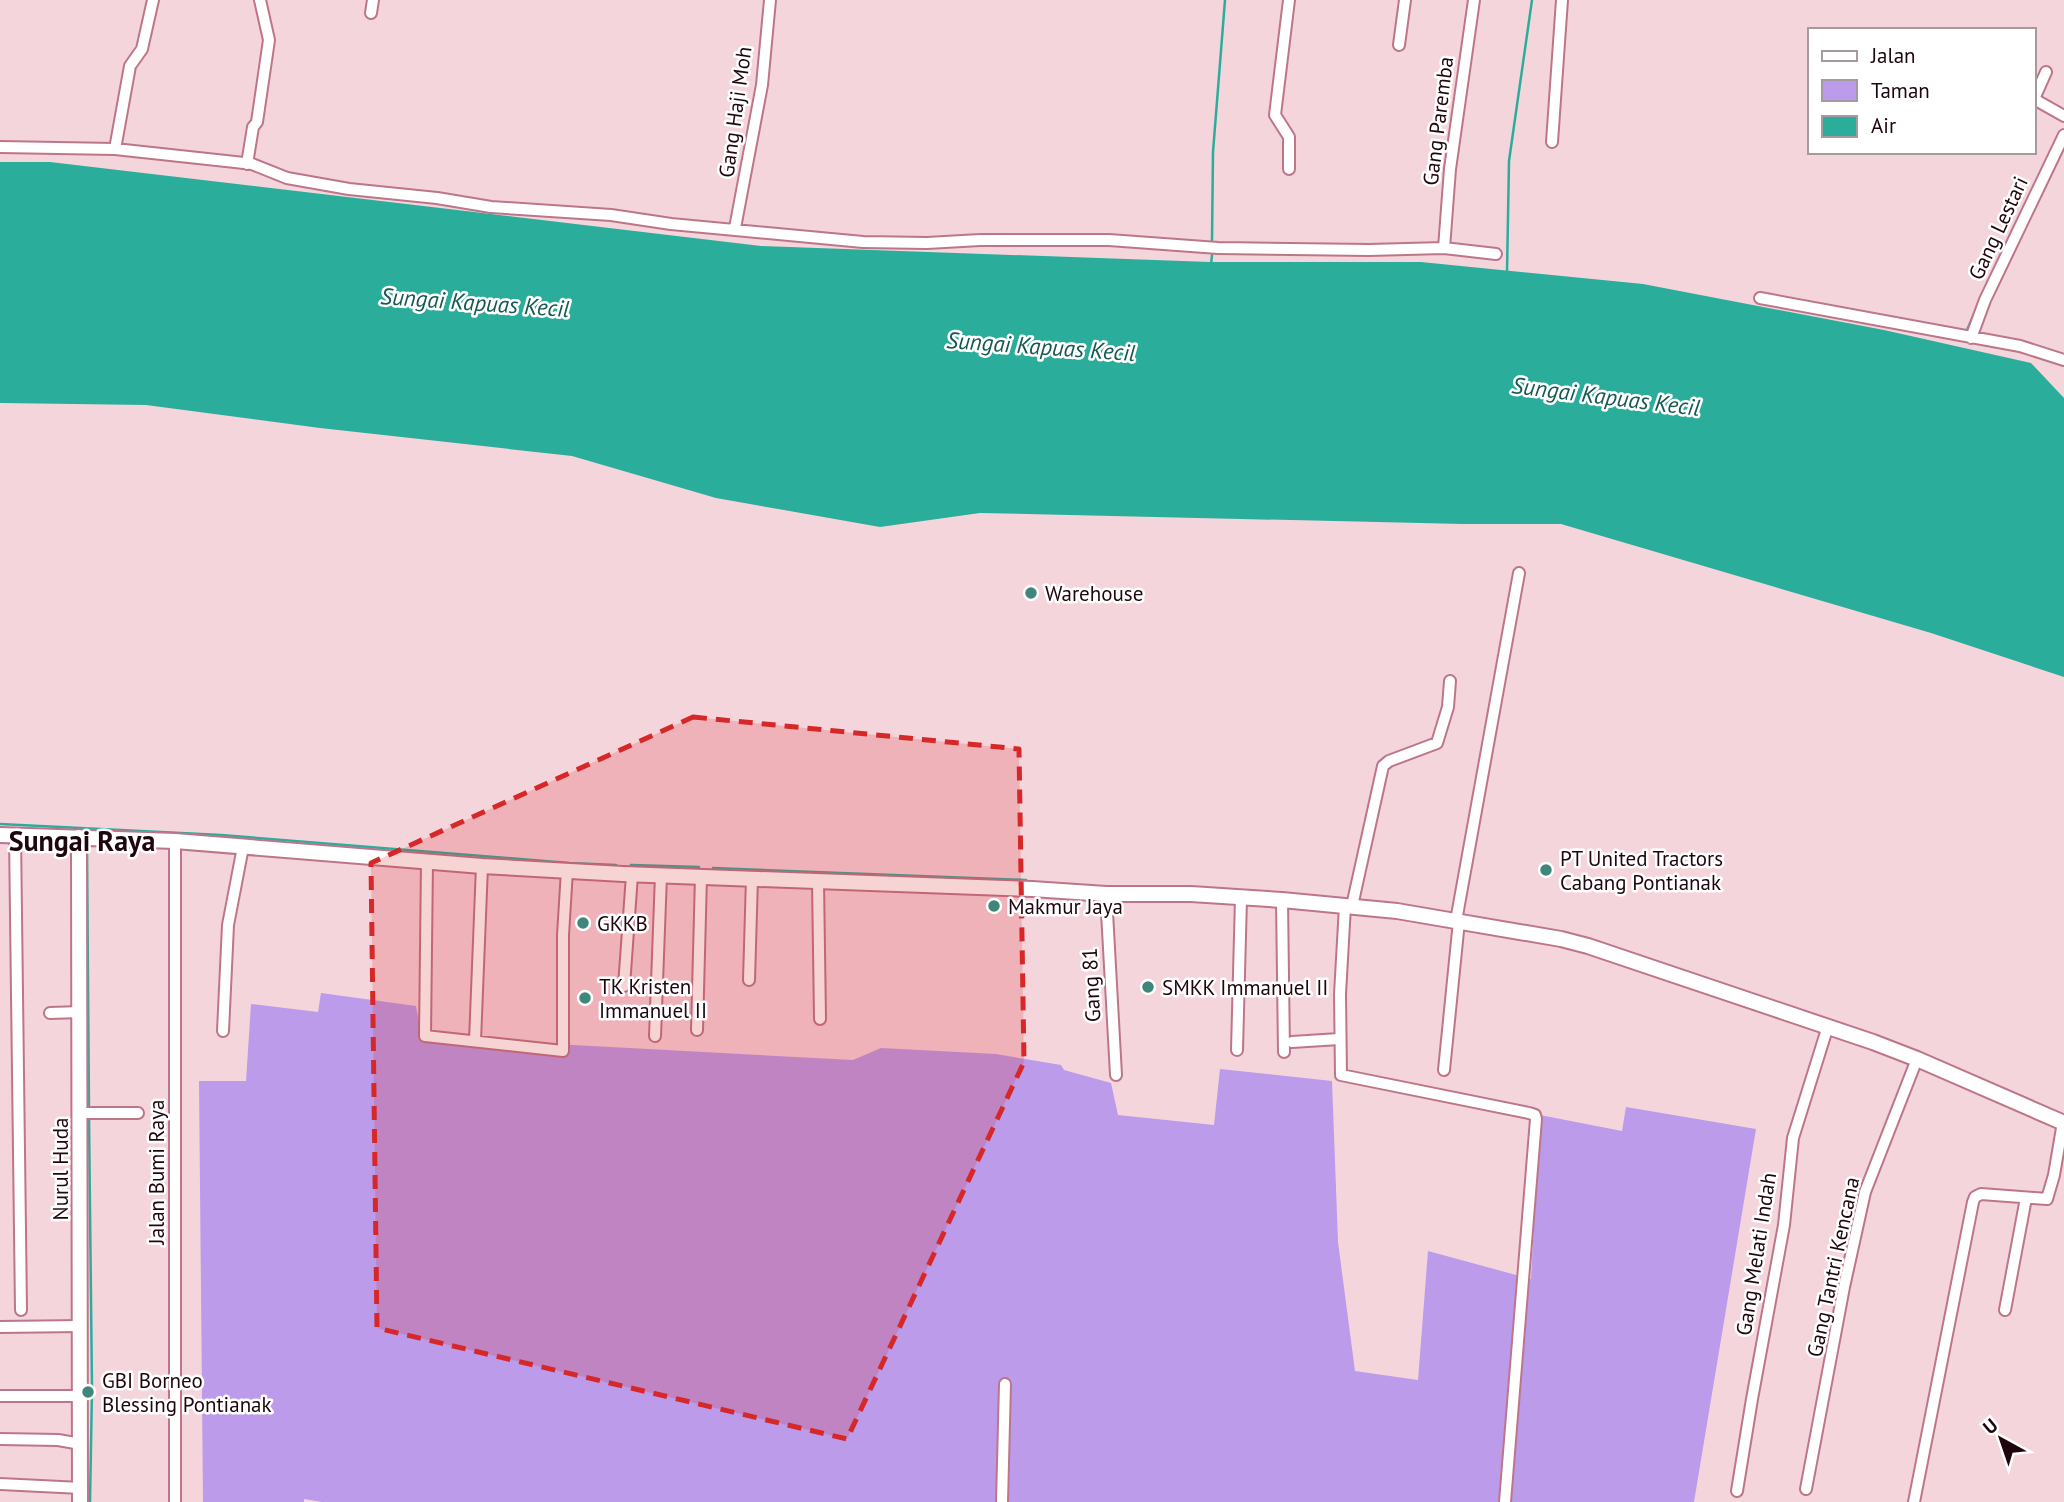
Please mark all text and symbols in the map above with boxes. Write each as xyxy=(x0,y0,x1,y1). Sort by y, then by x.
legend xyxy=(1808,28,2036,154)
text: Jalan xyxy=(1870,42,1916,69)
street label: Gang Haji Moh xyxy=(712,45,758,179)
street label: Gang Paremba xyxy=(1417,55,1459,187)
text: Taman xyxy=(1871,77,1930,104)
text: Air xyxy=(1871,112,1896,139)
street label: Gang Lestari xyxy=(1962,172,2034,284)
water label: Sungai Kapuas Kecil xyxy=(380,281,570,323)
water label: Sungai Kapuas Kecil xyxy=(946,325,1136,367)
water label: Sungai Kapuas Kecil xyxy=(1510,370,1702,422)
place label: Warehouse xyxy=(1045,580,1143,607)
marker: Warehouse xyxy=(1023,585,1039,601)
district label: Sungai Raya xyxy=(9,822,155,859)
place label: PT United Tractors Cabang Pontianak xyxy=(1560,845,1723,896)
marker: PT United Tractors Cabang Pontianak xyxy=(1538,862,1554,878)
place label: Makmur Jaya xyxy=(1008,893,1123,920)
marker: Makmur Jaya xyxy=(986,898,1002,914)
place label: GKKB xyxy=(597,910,648,937)
marker: GKKB xyxy=(575,915,591,931)
street label: Gang 81 xyxy=(1076,947,1106,1023)
place label: TK Kristen Immanuel II xyxy=(599,973,707,1024)
place label: SMKK Immanuel II xyxy=(1162,974,1328,1001)
marker: SMKK Immanuel II xyxy=(1140,979,1156,995)
marker: TK Kristen Immanuel II xyxy=(577,990,593,1006)
street label: Jalan Bumi Raya xyxy=(143,1100,170,1245)
street label: Nurul Huda xyxy=(47,1118,74,1220)
street label: Gang Melati Indah xyxy=(1730,1171,1782,1337)
street label: Gang Tantri Kencana xyxy=(1801,1174,1865,1360)
place label: GBI Borneo Blessing Pontianak xyxy=(102,1367,272,1418)
marker: GBI Borneo Blessing Pontianak xyxy=(80,1384,96,1400)
north arrow xyxy=(1966,1404,2036,1474)
text: U xyxy=(1978,1413,2002,1439)

